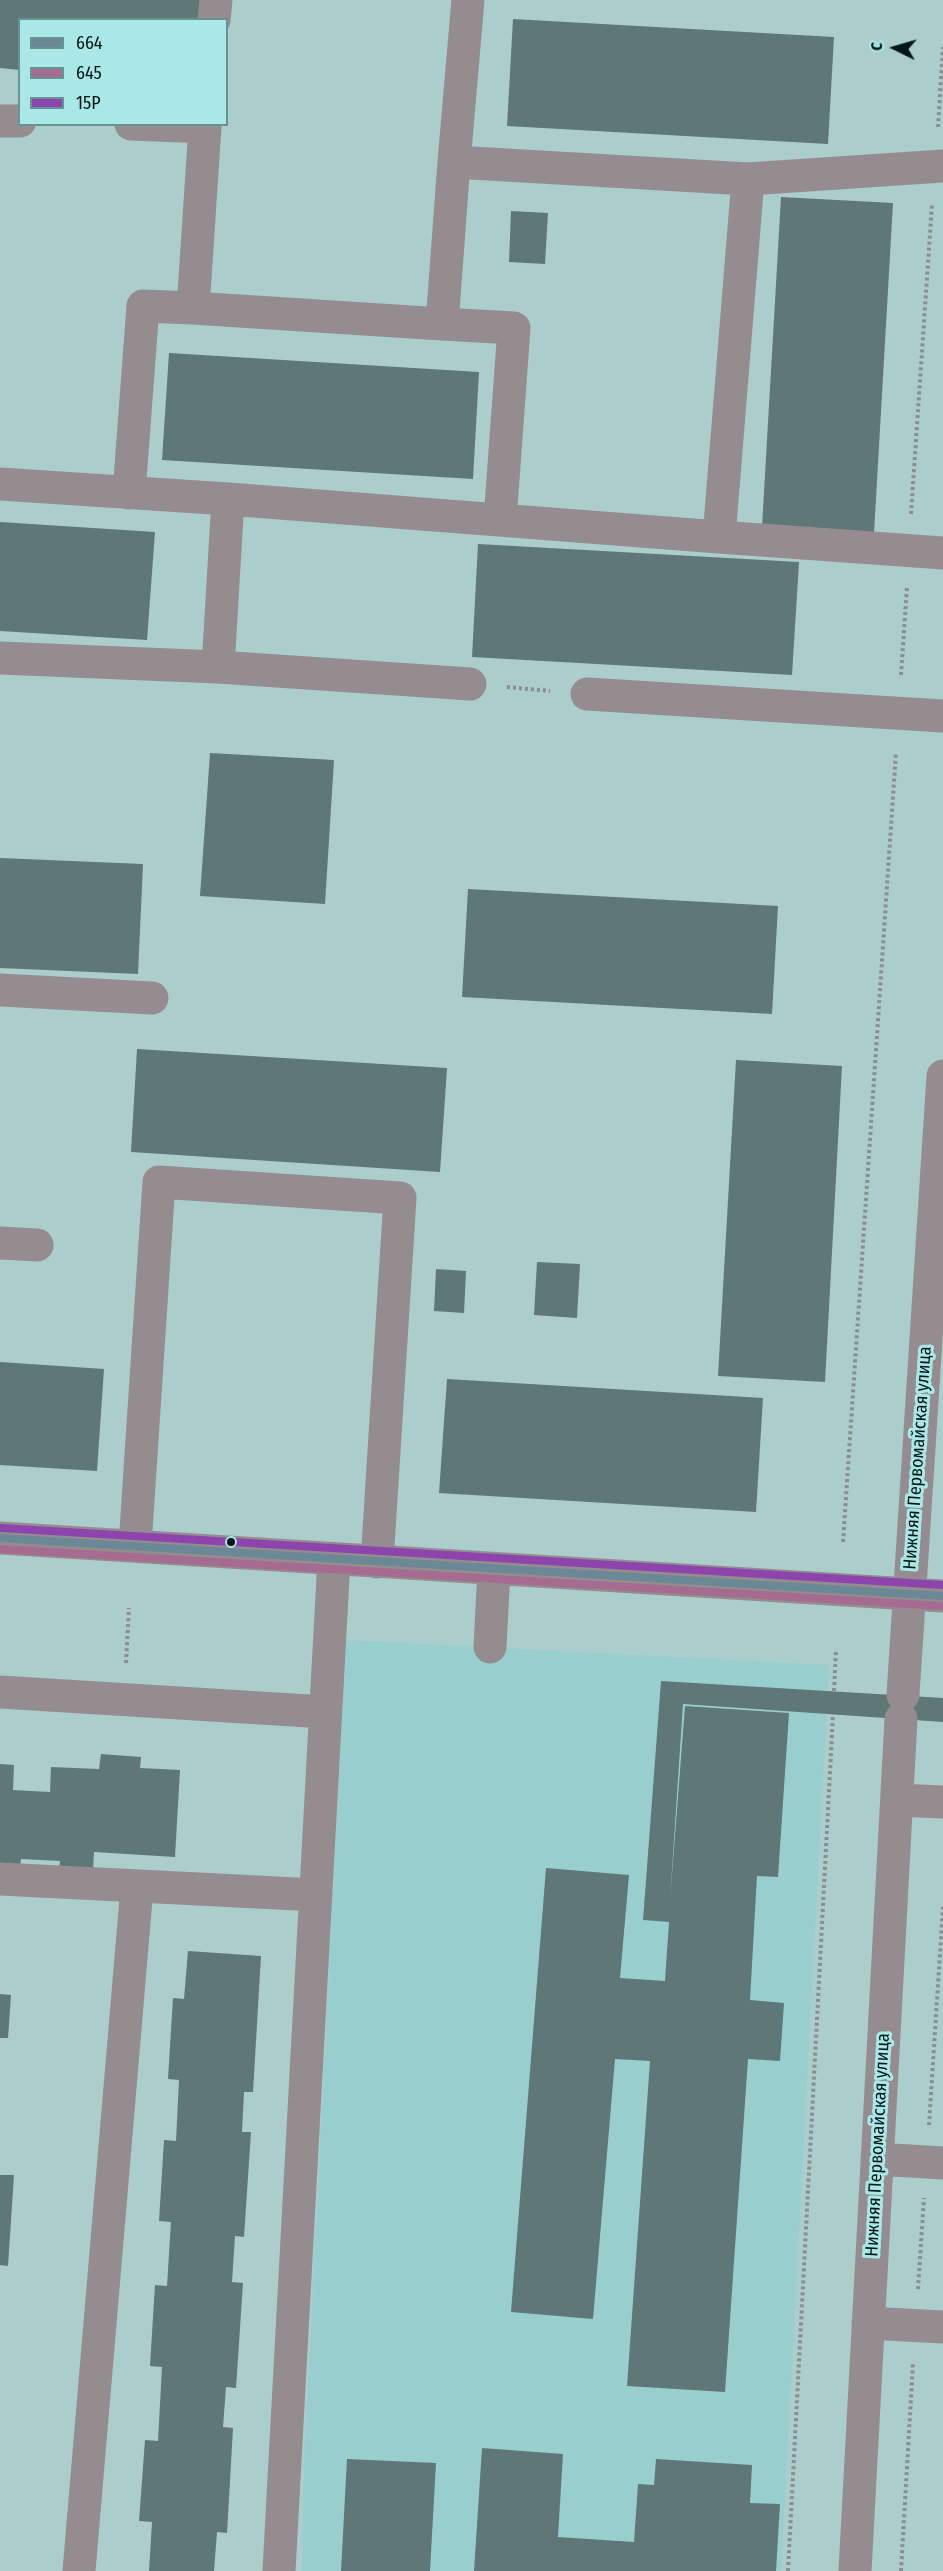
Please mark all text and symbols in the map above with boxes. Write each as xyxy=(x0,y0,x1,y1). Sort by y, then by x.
legend xyxy=(18,18,228,126)
north arrow xyxy=(865,18,925,78)
text: 664 xyxy=(76,32,103,54)
text: С xyxy=(867,41,886,51)
text: 645 xyxy=(76,62,102,84)
text: 15Р xyxy=(76,92,101,114)
street label: Нижняя Первомайская улица xyxy=(899,1346,937,1570)
unlabelled marker xyxy=(225,1536,237,1548)
street label: Нижняя Первомайская улица xyxy=(861,2033,895,2257)

